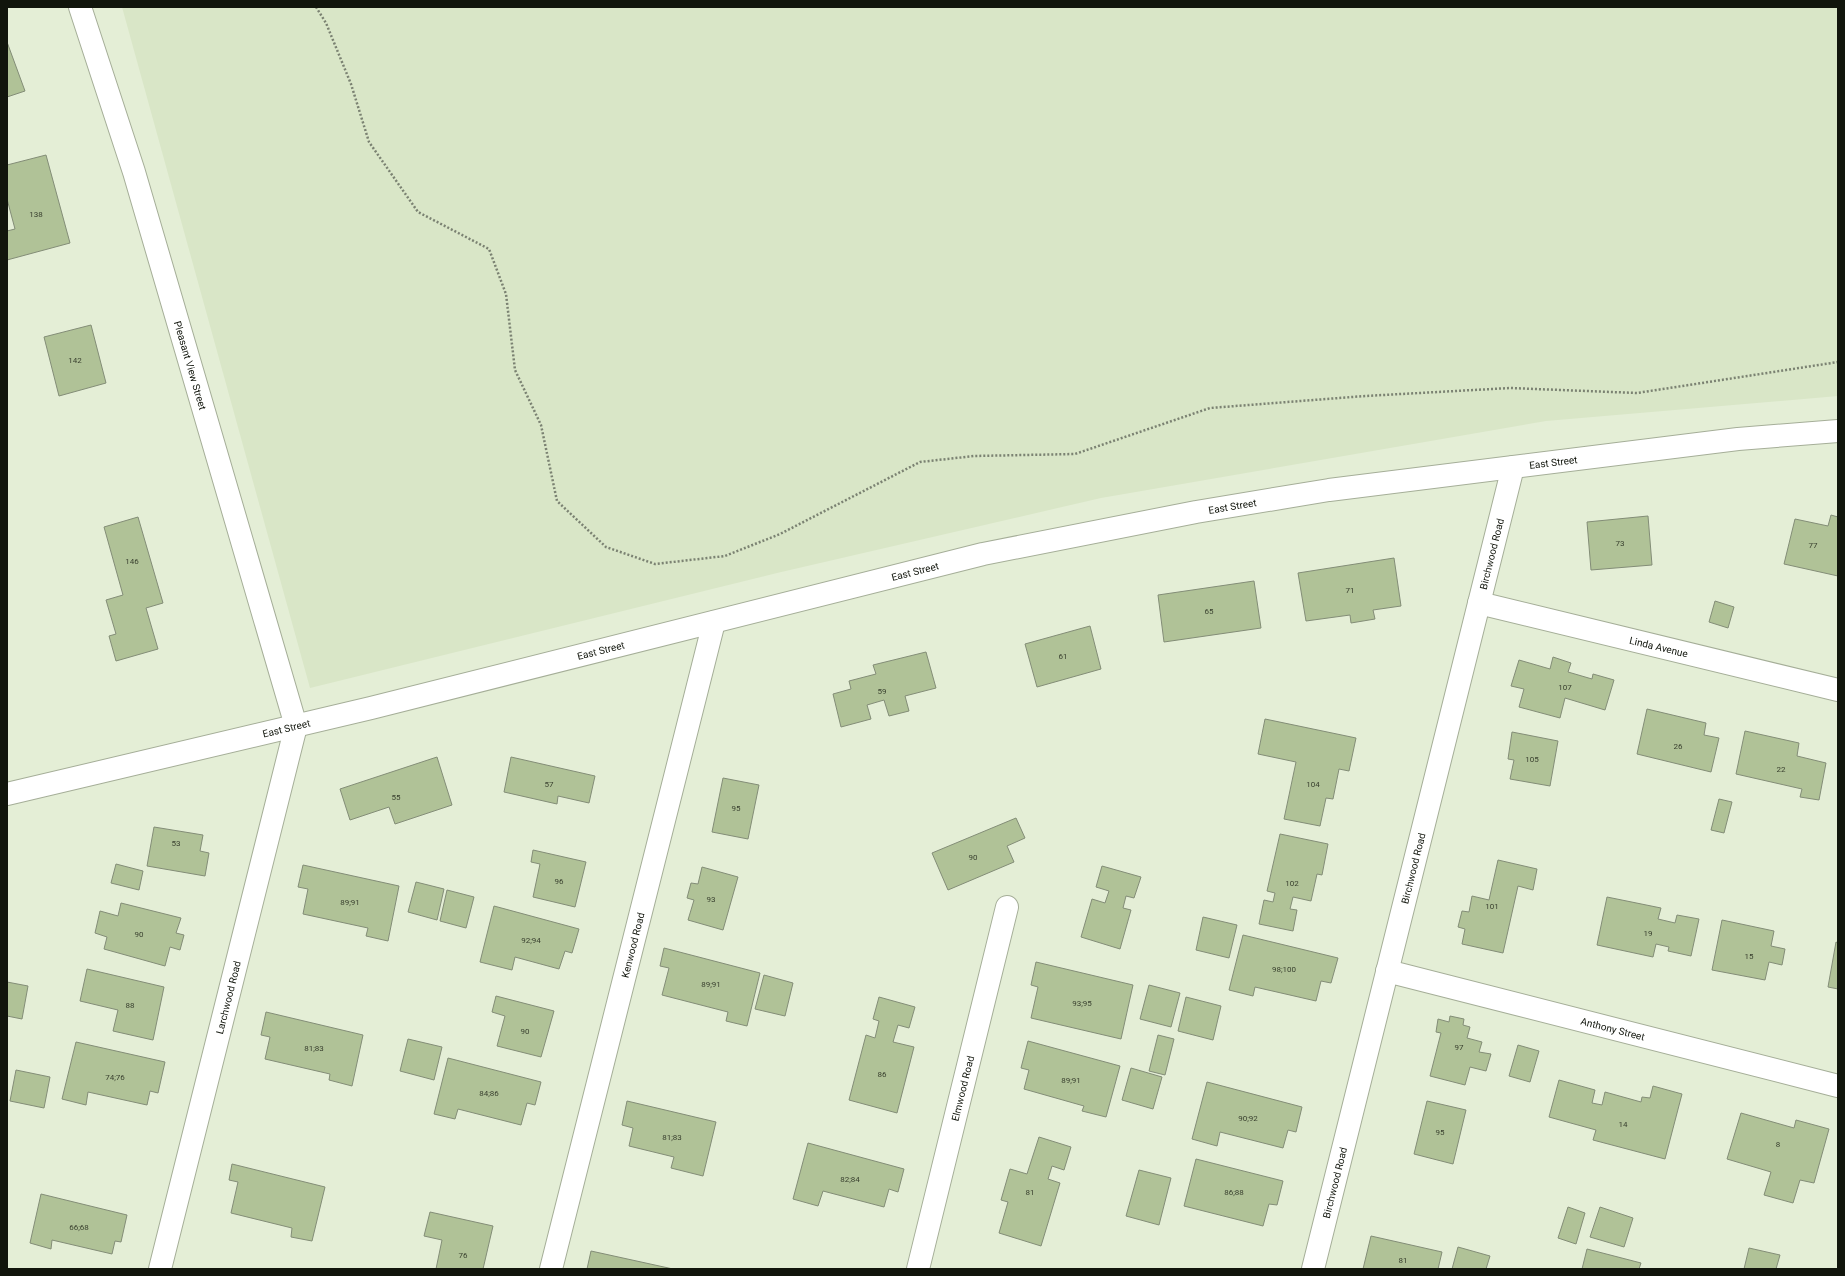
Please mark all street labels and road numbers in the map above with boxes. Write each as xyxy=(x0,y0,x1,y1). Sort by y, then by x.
street label: Pleasant View Street xyxy=(172,320,209,411)
street label: East Street xyxy=(1529,454,1578,470)
street label: East Street xyxy=(1207,497,1257,515)
street label: Birchwood Road xyxy=(1477,517,1505,591)
street label: East Street xyxy=(890,560,940,582)
street label: Linda Avenue xyxy=(1629,634,1689,659)
street label: East Street xyxy=(576,639,626,661)
street label: East Street xyxy=(261,717,311,739)
street label: Birchwood Road xyxy=(1399,832,1427,905)
street label: Kenwood Road xyxy=(619,911,646,979)
street label: Larchwood Road xyxy=(214,960,242,1035)
street label: Anthony Street xyxy=(1580,1015,1646,1042)
street label: Elmwood Road xyxy=(949,1055,976,1122)
street label: Birchwood Road xyxy=(1320,1146,1349,1219)

